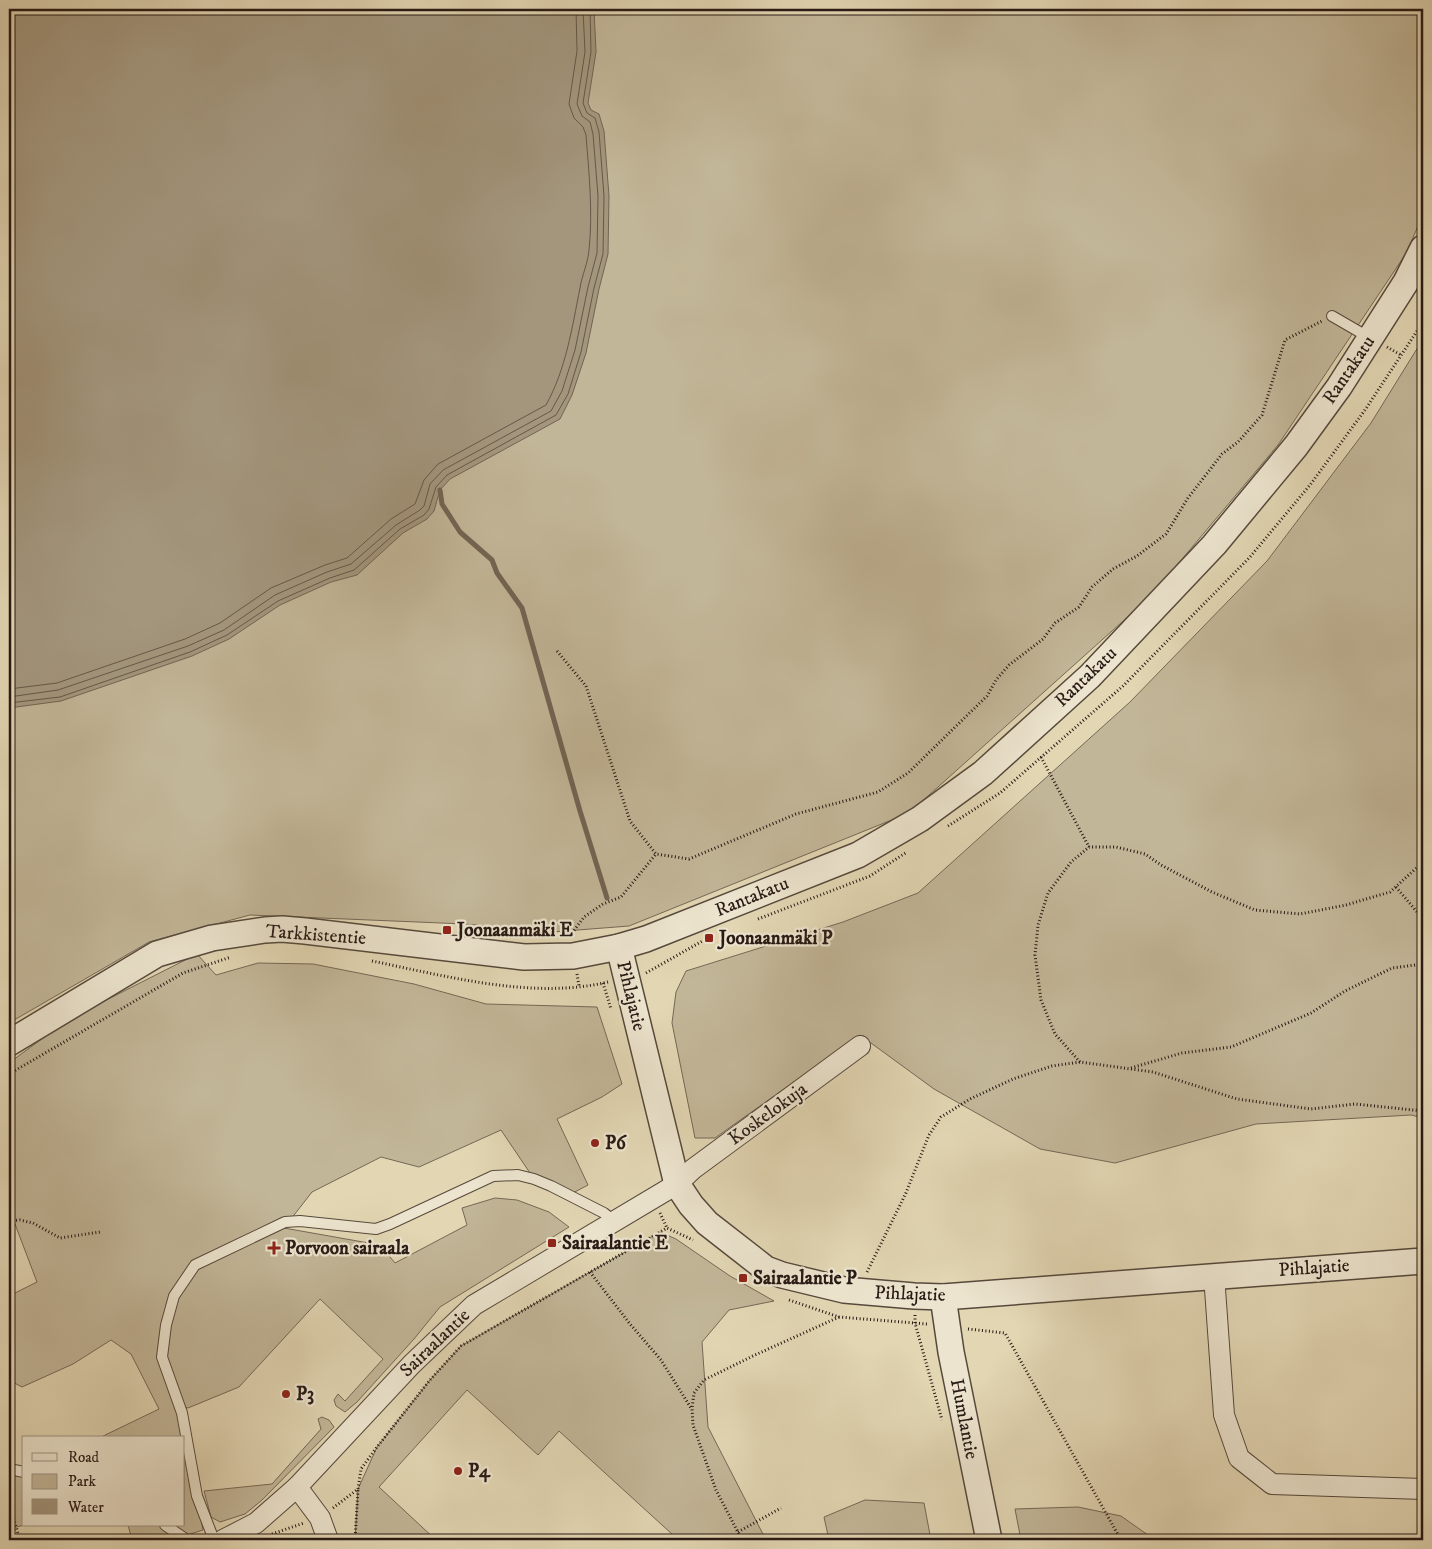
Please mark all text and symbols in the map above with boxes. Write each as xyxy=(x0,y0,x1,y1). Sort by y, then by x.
street label: Rantakatu xyxy=(1318,331,1380,409)
street label: Rantakatu xyxy=(1050,642,1122,712)
street label: Rantakatu xyxy=(712,872,792,922)
place label: Joonaanmäki E xyxy=(455,919,573,942)
street label: Tarkkistentie xyxy=(265,920,367,950)
marker: Joonaanmäki E xyxy=(441,924,453,936)
place label: Joonaanmäki P xyxy=(717,927,832,950)
marker: Joonaanmäki P xyxy=(703,932,715,944)
street label: Pihlajatie xyxy=(611,959,651,1033)
street label: Koskelokuja xyxy=(724,1078,812,1150)
place label: P6 xyxy=(605,1132,627,1155)
marker: P6 xyxy=(589,1137,601,1149)
place label: Sairaalantie E xyxy=(562,1232,669,1255)
place label: Porvoon sairaala xyxy=(285,1237,410,1260)
marker: Sairaalantie E xyxy=(546,1237,558,1249)
marker: Porvoon sairaala xyxy=(267,1241,281,1255)
street label: Pihlajatie xyxy=(1278,1254,1350,1282)
place label: Sairaalantie P xyxy=(753,1267,857,1290)
marker: Sairaalantie P xyxy=(737,1272,749,1284)
street label: Pihlajatie xyxy=(874,1281,946,1307)
street label: Sairaalantie xyxy=(395,1304,475,1382)
street label: Humlantie xyxy=(945,1377,983,1461)
place label: P3 xyxy=(296,1383,314,1406)
marker: P3 xyxy=(280,1388,292,1400)
legend xyxy=(22,1436,185,1526)
text: Road xyxy=(68,1448,100,1467)
place label: P4 xyxy=(468,1460,491,1483)
marker: P4 xyxy=(452,1465,464,1477)
text: Park xyxy=(68,1472,97,1491)
text: Water xyxy=(67,1498,104,1517)

